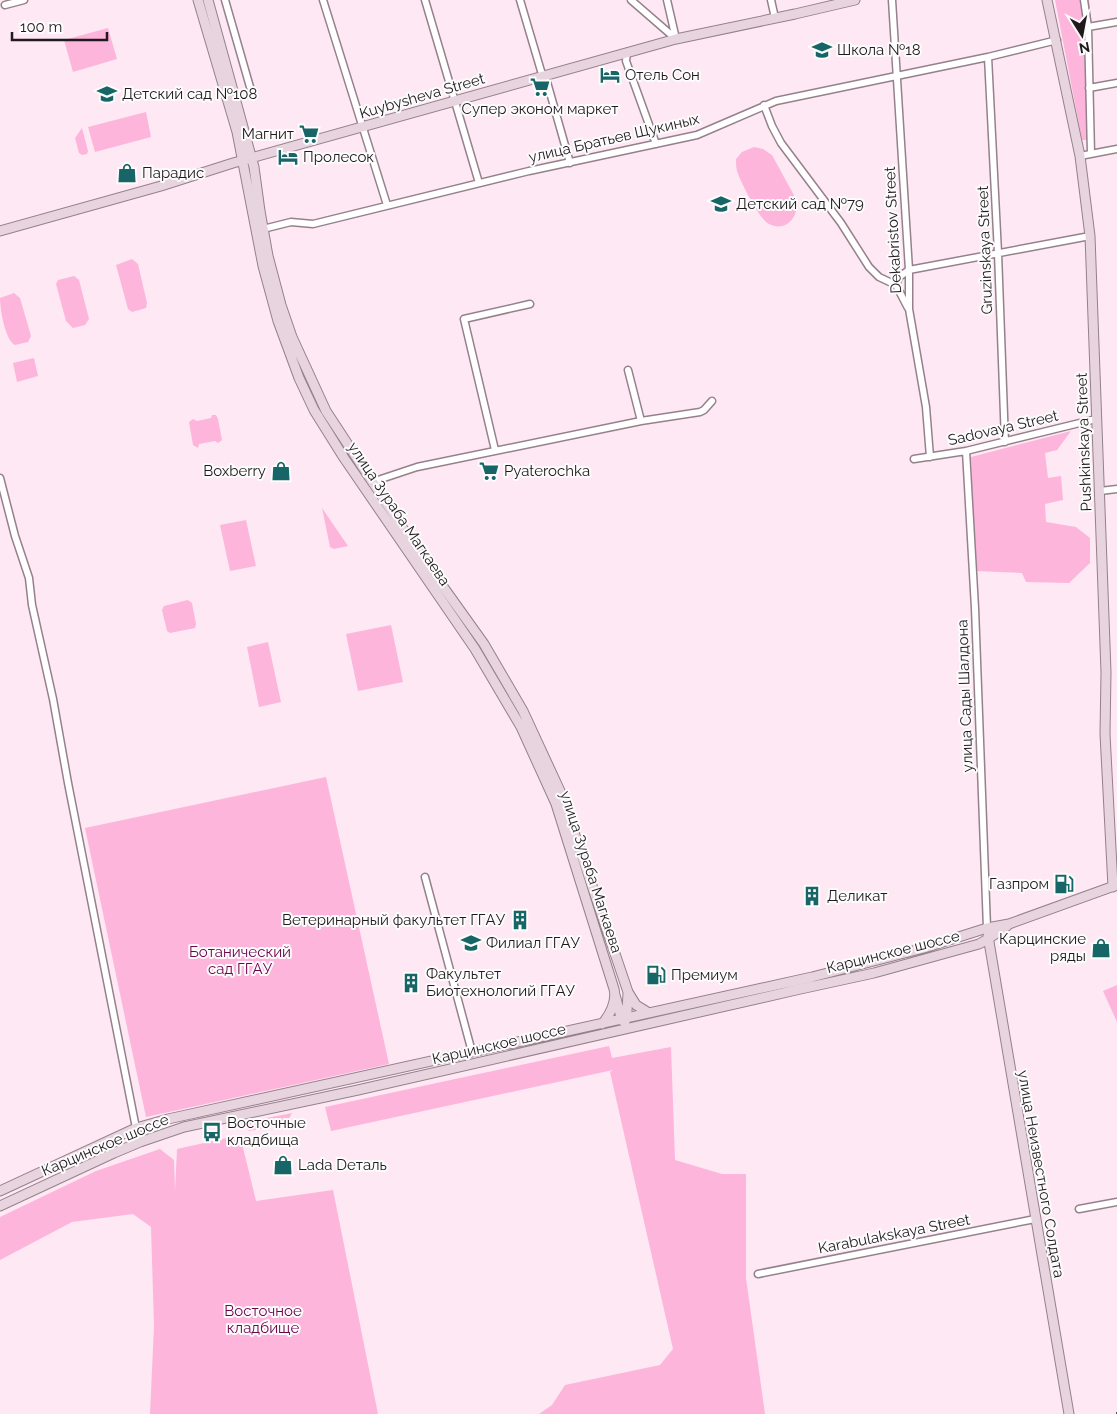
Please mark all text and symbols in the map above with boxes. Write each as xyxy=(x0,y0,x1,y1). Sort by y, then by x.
scale bar xyxy=(12,10,108,42)
north arrow xyxy=(1057,10,1107,60)
text: 100 m xyxy=(20,18,62,36)
school or university icon: Школа №18 xyxy=(811,39,833,61)
text: N xyxy=(1078,39,1091,57)
place label: Школа №18 xyxy=(837,41,921,59)
hotel icon: Отель Сон xyxy=(599,64,621,86)
place label: Отель Сон xyxy=(625,66,700,84)
street label: Kuybysheva Street xyxy=(357,70,487,122)
supermarket icon: Супер эконом маркет xyxy=(529,76,551,98)
school or university icon: Детский сад №108 xyxy=(96,83,118,105)
place label: Детский сад №108 xyxy=(122,85,258,103)
place label: Супер эконом маркет xyxy=(462,100,618,118)
street label: улица Братьев Щукиных xyxy=(527,109,702,166)
supermarket icon: Магнит xyxy=(298,123,320,145)
place label: Магнит xyxy=(242,125,294,143)
hotel icon: Пролесок xyxy=(277,146,299,168)
place label: Пролесок xyxy=(303,148,374,166)
shop icon: Парадис xyxy=(116,162,138,184)
place label: Парадис xyxy=(142,164,204,182)
street label: Dekabristov Street xyxy=(881,166,905,294)
street label: Gruzinskaya Street xyxy=(974,185,996,315)
school or university icon: Детский сад №79 xyxy=(710,193,732,215)
place label: Детский сад №79 xyxy=(736,195,864,213)
street label: Pushkinskaya Street xyxy=(1073,372,1095,512)
street label: Sadovaya Street xyxy=(946,407,1060,449)
street label: улица Зураба Магкаева xyxy=(344,439,454,589)
shop icon: Boxberry xyxy=(270,460,292,482)
supermarket icon: Pyaterochka xyxy=(478,460,500,482)
place label: Boxberry xyxy=(203,462,266,480)
place label: Pyaterochka xyxy=(504,462,590,480)
street label: улица Сады Шалдона xyxy=(953,619,977,773)
street label: улица Зураба Магкаева xyxy=(556,789,626,955)
fuel station icon: Газпром xyxy=(1053,873,1075,895)
place label: Газпром xyxy=(989,875,1049,893)
building icon: Деликат xyxy=(801,885,823,907)
place label: Деликат xyxy=(827,887,887,905)
building icon: Ветеринарный факультет ГГАУ xyxy=(509,909,531,931)
place label: Ветеринарный факультет ГГАУ xyxy=(282,911,506,929)
street label: Карцинское шоссе xyxy=(825,927,962,977)
place label: Карцинские ряды xyxy=(999,930,1086,965)
school or university icon: Филиал ГГАУ xyxy=(460,932,482,954)
place label: Филиал ГГАУ xyxy=(486,934,581,952)
shop icon: Карцинские ряды xyxy=(1090,937,1112,959)
park label: Ботанический сад ГГАУ xyxy=(189,943,291,978)
fuel station icon: Премиум xyxy=(645,964,667,986)
place label: Факультет Биотехнологий ГГАУ xyxy=(426,965,576,1000)
place label: Премиум xyxy=(671,966,738,984)
building icon: Факультет Биотехнологий ГГАУ xyxy=(400,972,422,994)
street label: Карцинское шоссе xyxy=(430,1020,568,1068)
street label: улица Неизвестного Солдата xyxy=(1014,1069,1068,1279)
street label: Карцинское шоссе xyxy=(39,1110,172,1180)
place label: Восточные кладбища xyxy=(227,1114,306,1149)
bus stop icon: Восточные кладбища xyxy=(201,1121,223,1143)
shop icon: Lada Dеталь xyxy=(272,1154,294,1176)
place label: Lada Dеталь xyxy=(298,1156,387,1174)
street label: Karabulakskaya Street xyxy=(817,1210,971,1258)
park label: Восточное кладбище xyxy=(224,1302,302,1337)

